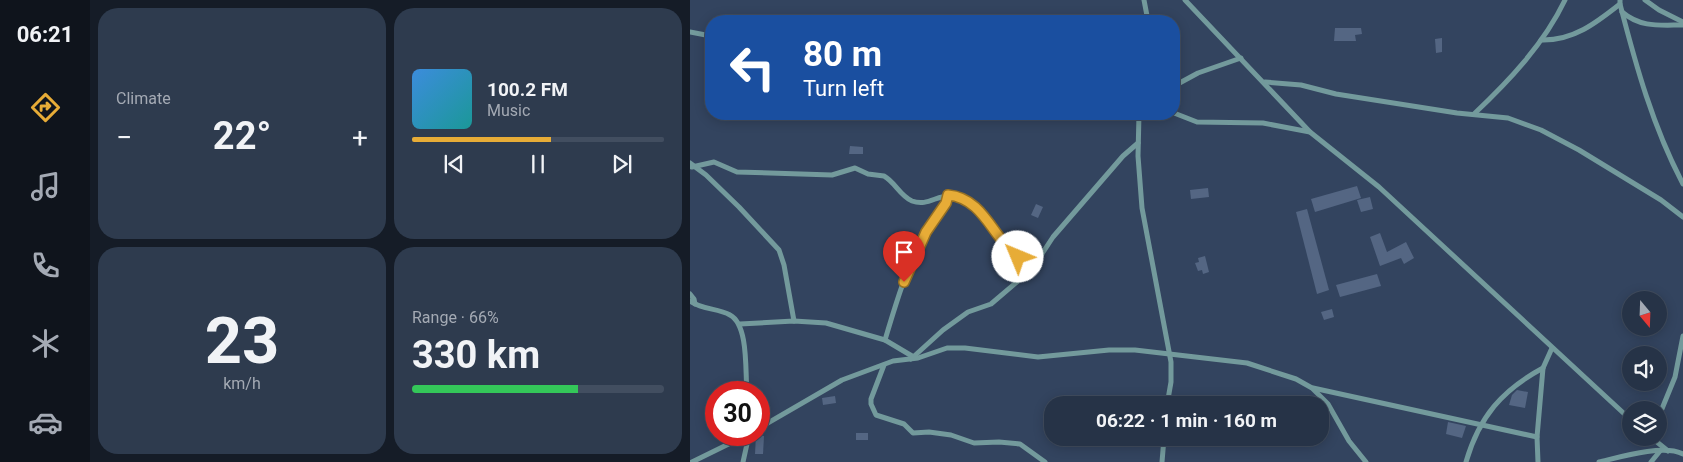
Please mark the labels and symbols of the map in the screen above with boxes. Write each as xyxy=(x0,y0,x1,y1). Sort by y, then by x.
position arrow xyxy=(991,230,1043,282)
pin xyxy=(883,231,925,282)
north arrow xyxy=(1622,291,1668,336)
speed limit sign: 30 xyxy=(705,381,770,446)

